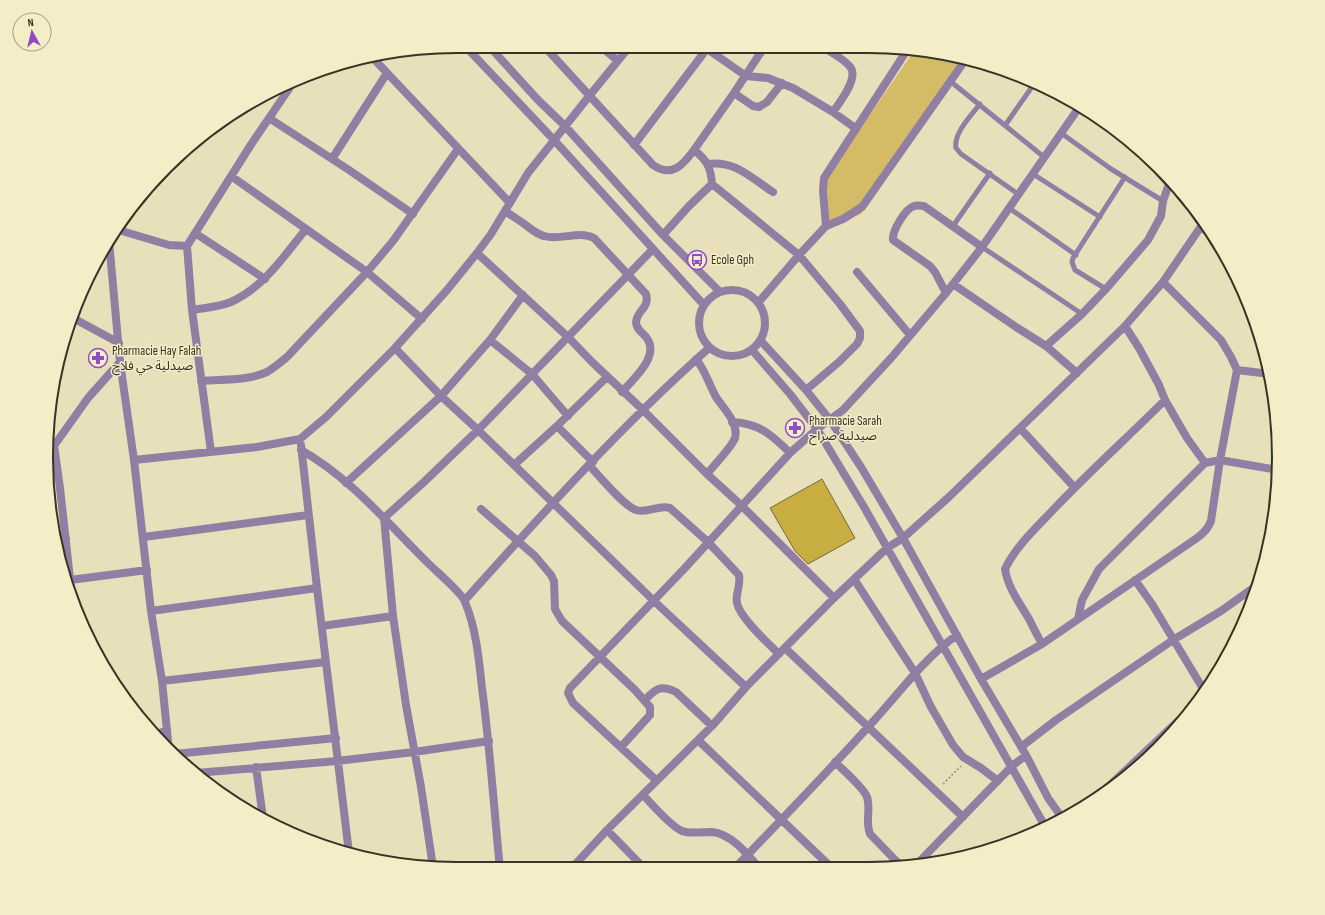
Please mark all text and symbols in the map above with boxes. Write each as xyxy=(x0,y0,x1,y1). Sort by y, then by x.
north arrow xyxy=(12,12,52,52)
text: N xyxy=(27,16,35,29)
bus stop icon: Ecole Gph xyxy=(686,249,708,271)
place label: Ecole Gph xyxy=(711,252,754,268)
place label: Pharmacie Hay Falah صيدلية حي فلاح xyxy=(112,343,201,376)
pharmacy icon: Pharmacie Hay Falah صيدلية حي فلاح xyxy=(87,347,109,369)
place label: Pharmacie Sarah صيدلية صراح xyxy=(809,413,882,446)
pharmacy icon: Pharmacie Sarah صيدلية صراح xyxy=(784,417,806,439)

